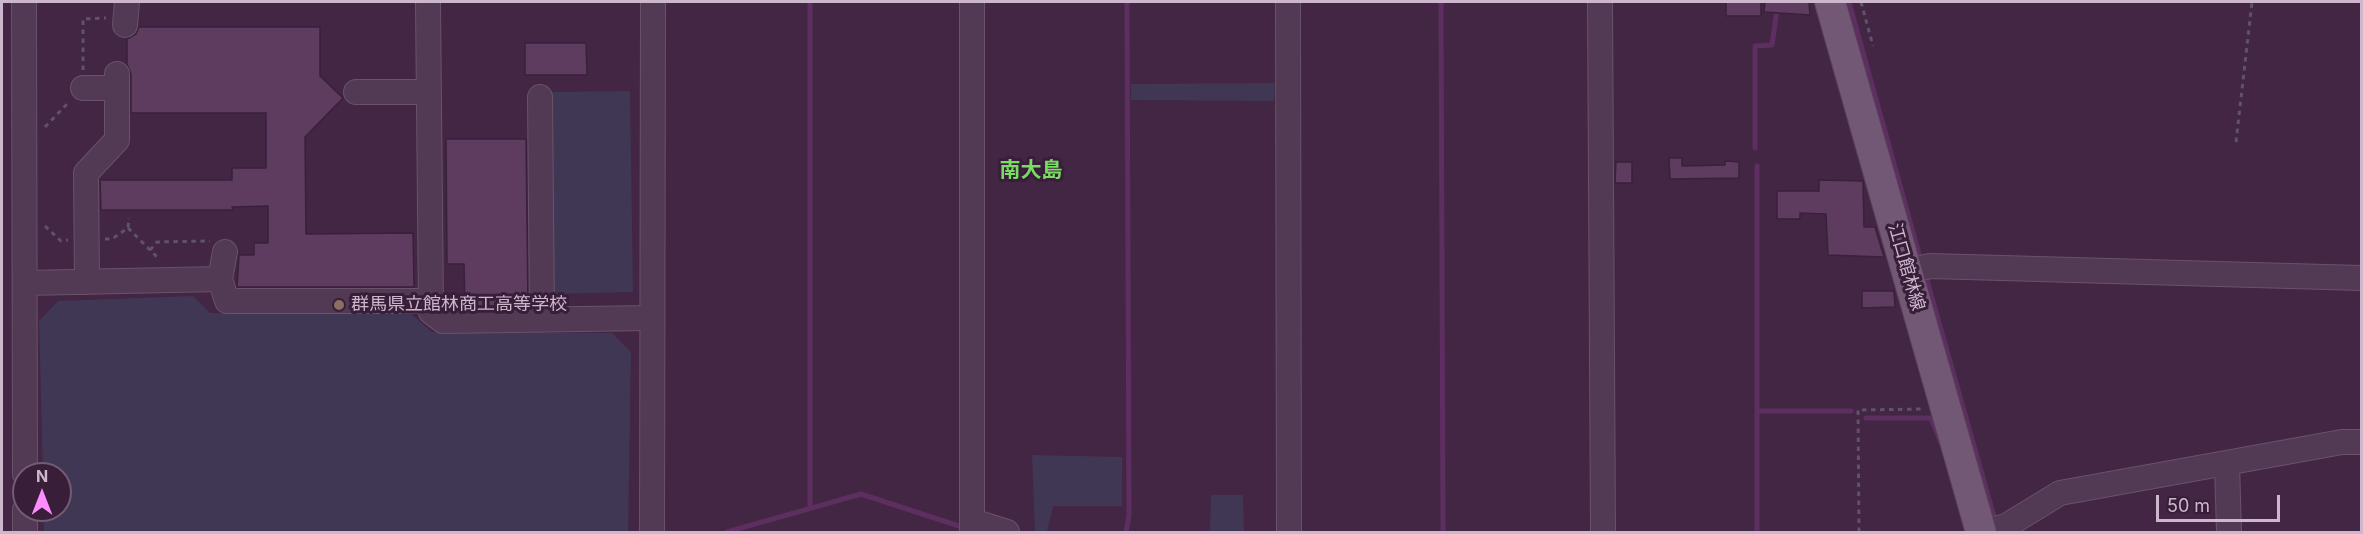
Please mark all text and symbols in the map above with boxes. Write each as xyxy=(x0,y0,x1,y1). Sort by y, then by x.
district label: 南大島 xyxy=(1000,158,1062,184)
street label: 江口館林線 xyxy=(1883,221,1929,313)
place label: 群馬県立館林商工高等学校 xyxy=(351,294,567,316)
marker: 群馬県立館林商工高等学校 xyxy=(332,298,346,312)
north arrow xyxy=(12,462,72,522)
text: N xyxy=(36,466,48,486)
scale bar xyxy=(2159,483,2284,521)
text: 50 m xyxy=(2167,495,2210,516)

